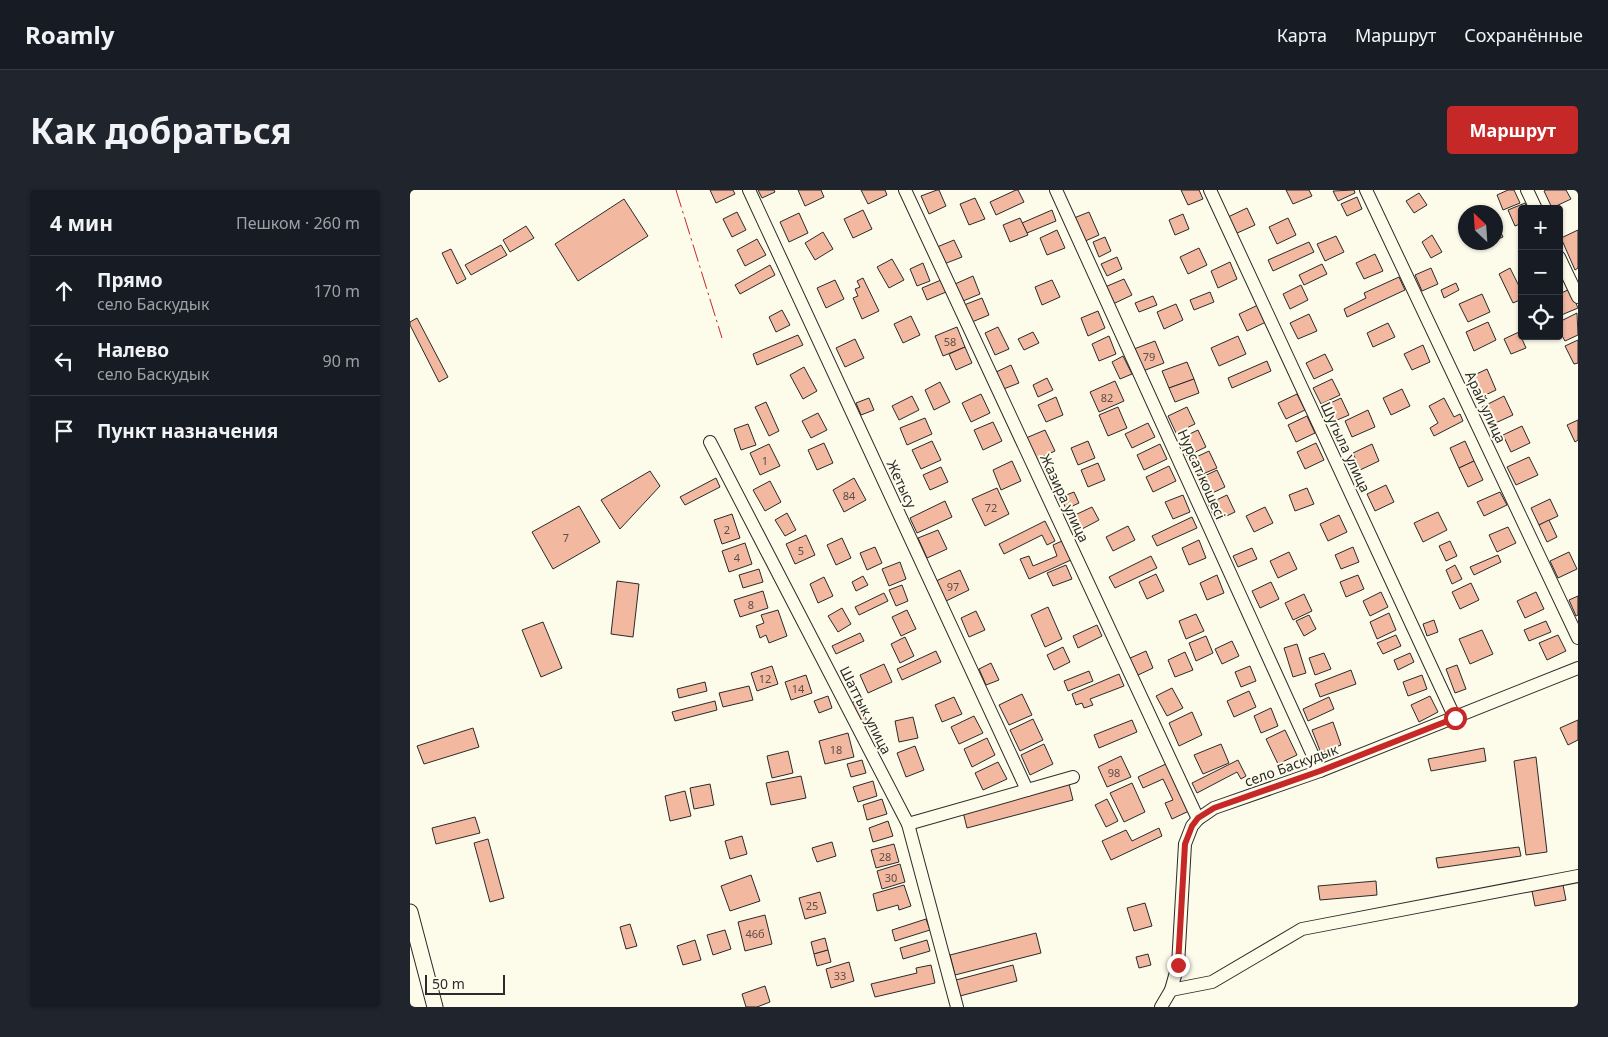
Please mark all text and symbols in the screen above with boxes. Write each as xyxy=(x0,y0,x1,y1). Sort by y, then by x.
text: Roamly xyxy=(25,18,114,51)
text: Карта xyxy=(1277,23,1327,47)
text: Маршрут xyxy=(1355,23,1436,47)
text: Сохранённые xyxy=(1464,23,1583,47)
button: Маршрут xyxy=(1447,106,1578,154)
text: Как добраться xyxy=(30,107,292,154)
north arrow xyxy=(1458,205,1503,250)
map controls xyxy=(1518,205,1563,340)
button: + xyxy=(1518,205,1563,250)
text: 4 мин xyxy=(50,209,113,237)
text: Пешком · 260 m xyxy=(236,212,360,234)
button: − xyxy=(1518,250,1563,295)
text: Прямо xyxy=(97,267,163,293)
icon: ahead xyxy=(50,277,78,305)
text: 170 m xyxy=(313,280,360,302)
text: село Баскудык xyxy=(97,293,209,315)
button: locate xyxy=(1518,295,1563,340)
house number: 58 xyxy=(944,334,956,349)
text: Налево xyxy=(97,337,169,363)
icon: left xyxy=(50,347,78,375)
house number: 79 xyxy=(1143,349,1155,364)
text: 90 m xyxy=(323,350,360,372)
text: село Баскудык xyxy=(97,363,209,385)
street label: Арай улица xyxy=(1461,368,1511,446)
house number: 82 xyxy=(1101,390,1113,405)
street label: Шугыла улица xyxy=(1317,399,1375,495)
icon: arrive xyxy=(50,417,78,445)
text: Пункт назначения xyxy=(97,418,278,444)
street label: Нурсат кошесi xyxy=(1174,426,1230,522)
street label: Жазира улица xyxy=(1036,451,1094,545)
house number: 1 xyxy=(762,453,768,468)
street label: Жетысу xyxy=(883,457,922,512)
house number: 84 xyxy=(843,488,856,503)
house number: 72 xyxy=(985,500,997,515)
house number: 2 xyxy=(724,522,730,537)
house number: 7 xyxy=(563,530,569,545)
house number: 5 xyxy=(798,543,804,558)
house number: 4 xyxy=(734,550,741,565)
house number: 97 xyxy=(947,579,959,594)
house number: 8 xyxy=(748,597,754,612)
street label: Шаттык улица xyxy=(836,663,896,757)
house number: 12 xyxy=(759,671,771,686)
house number: 14 xyxy=(792,681,805,696)
route start xyxy=(1444,707,1467,730)
street label: село Баскудык xyxy=(1242,739,1341,791)
house number: 18 xyxy=(830,742,842,757)
house number: 98 xyxy=(1108,765,1120,780)
house number: 28 xyxy=(879,849,891,864)
house number: 30 xyxy=(885,870,897,885)
house number: 25 xyxy=(806,898,818,913)
house number: 46б xyxy=(745,926,765,941)
route end xyxy=(1167,954,1190,977)
house number: 33 xyxy=(834,968,846,983)
scale bar xyxy=(425,972,505,995)
text: 50 m xyxy=(432,974,465,993)

